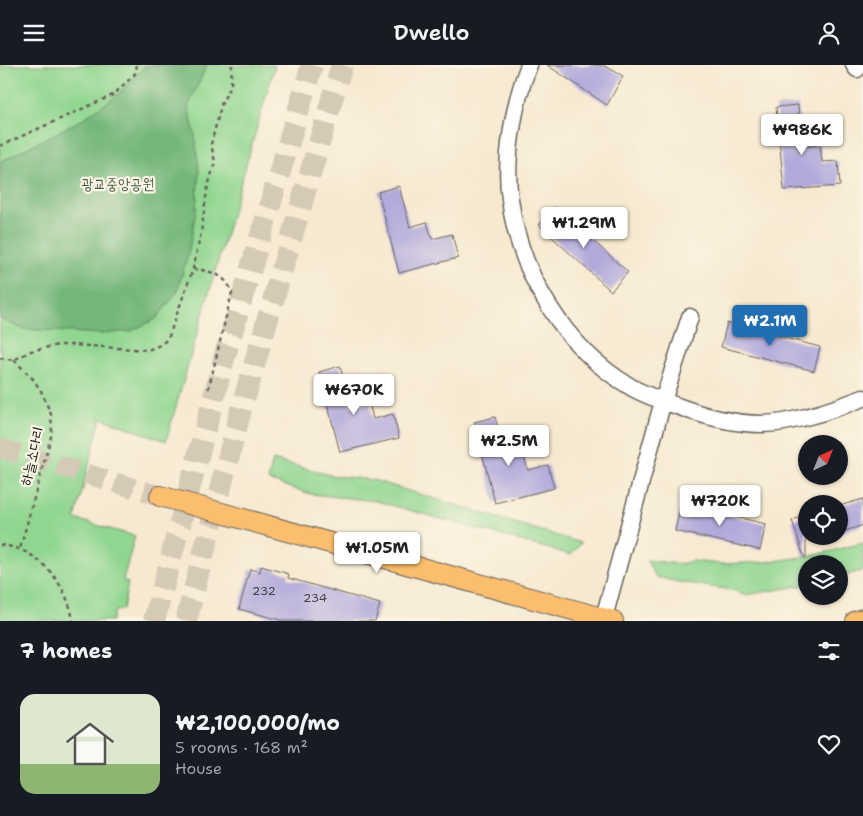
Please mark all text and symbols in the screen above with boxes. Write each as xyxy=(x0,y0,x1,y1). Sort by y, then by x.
text: Dwello xyxy=(394,18,469,47)
icon: menu xyxy=(20,19,48,47)
icon: person xyxy=(815,19,843,47)
pin: ₩986K xyxy=(767,113,837,156)
text: ₩986K xyxy=(772,119,832,140)
park label: 광교중앙공원 xyxy=(82,174,154,194)
pin: ₩1.29M xyxy=(543,207,625,249)
text: ₩1.29M xyxy=(552,212,616,233)
pin: ₩2.1M xyxy=(735,305,805,347)
text: ₩2.1M xyxy=(743,310,797,331)
pin: ₩670K xyxy=(319,373,389,416)
text: ₩670K xyxy=(324,379,384,400)
street label: 하늘소다리 xyxy=(15,424,49,488)
pin: ₩2.5M xyxy=(474,425,544,467)
text: ₩2.5M xyxy=(480,430,538,451)
north arrow xyxy=(798,435,848,485)
map controls xyxy=(798,435,848,605)
pin: ₩720K xyxy=(685,485,755,527)
text: ₩720K xyxy=(691,490,749,511)
button: locate xyxy=(798,495,848,545)
pin: ₩1.05M xyxy=(336,531,418,574)
text: ₩1.05M xyxy=(345,537,409,558)
button: layers xyxy=(798,555,848,605)
house number: 232 xyxy=(252,583,276,599)
house number: 234 xyxy=(303,590,327,606)
text: 7 homes xyxy=(20,637,112,665)
icon: filters xyxy=(815,637,843,665)
text: ₩2,100,000/mo xyxy=(175,709,340,737)
icon: home xyxy=(60,714,120,774)
icon: heart xyxy=(815,730,843,758)
text: 5 rooms · 168 m² xyxy=(175,737,308,758)
text: House xyxy=(175,758,222,779)

